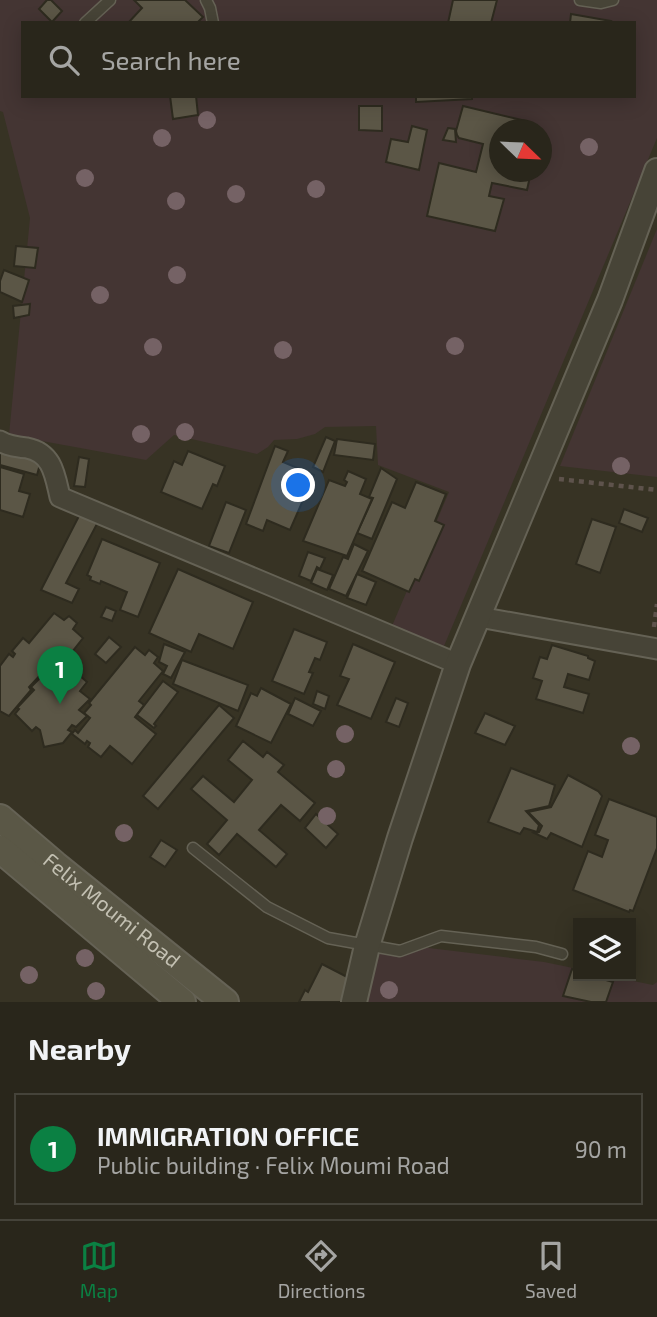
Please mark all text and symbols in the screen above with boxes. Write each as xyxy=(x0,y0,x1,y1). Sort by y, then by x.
search box xyxy=(21,21,636,98)
icon: search xyxy=(45,41,83,79)
text: Search here xyxy=(101,44,241,75)
north arrow xyxy=(489,119,552,182)
your location xyxy=(281,468,315,502)
pin: 1 xyxy=(37,646,83,704)
street label: Felix Moumi Road xyxy=(39,847,186,972)
map controls xyxy=(573,918,636,981)
button: layers xyxy=(573,918,636,981)
text: Nearby xyxy=(28,1030,131,1066)
text: IMMIGRATION OFFICE xyxy=(97,1120,359,1151)
text: 1 xyxy=(48,1135,58,1163)
text: 90 m xyxy=(575,1135,627,1163)
text: Public building · Felix Moumi Road xyxy=(97,1151,450,1179)
tab: Map xyxy=(80,1237,118,1302)
tab: Directions xyxy=(278,1237,365,1302)
tab: Saved xyxy=(525,1237,577,1302)

